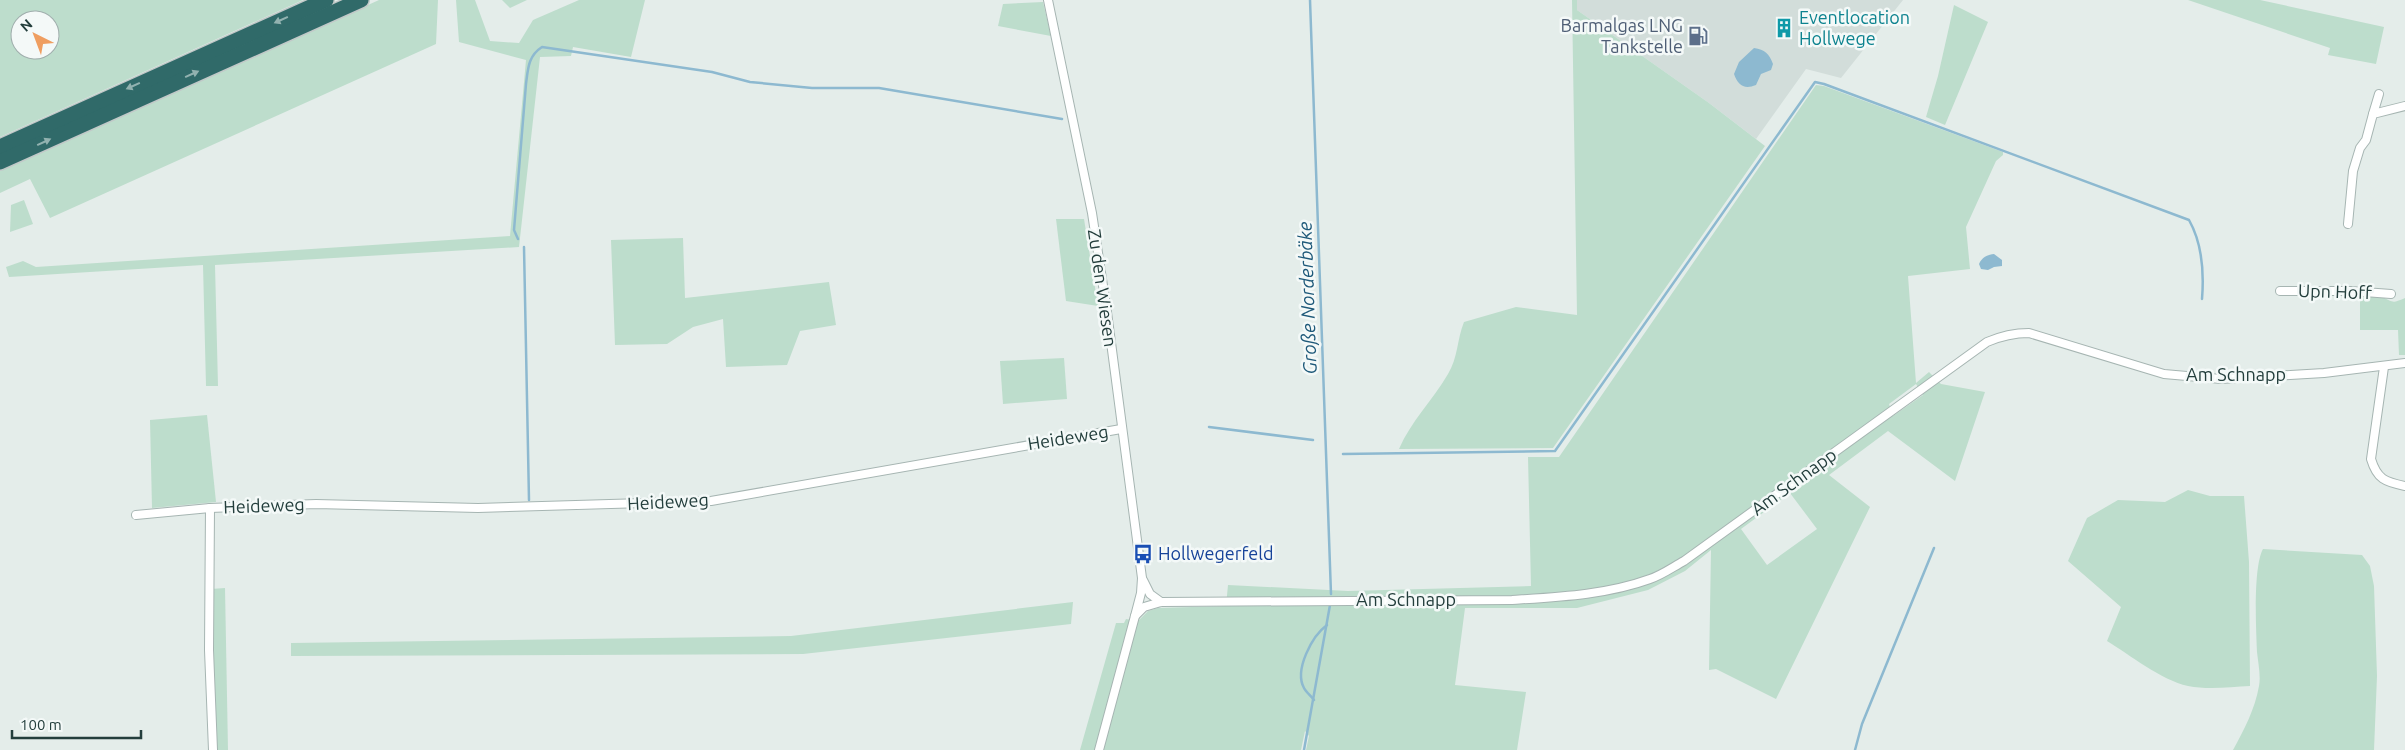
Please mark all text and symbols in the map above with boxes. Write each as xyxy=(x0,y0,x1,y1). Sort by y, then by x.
place label: Eventlocation Hollwege xyxy=(1799,7,1910,48)
north arrow xyxy=(10,10,60,60)
place label: Barmalgas LNG Tankstelle xyxy=(1561,15,1683,56)
text: N xyxy=(17,16,36,35)
one-way arrow xyxy=(274,16,288,24)
building icon: Eventlocation Hollwege xyxy=(1773,17,1795,39)
fuel station icon: Barmalgas LNG Tankstelle xyxy=(1687,25,1709,47)
one-way arrow xyxy=(185,70,199,78)
one-way arrow xyxy=(126,82,140,90)
one-way arrow xyxy=(37,137,51,145)
water label: Große Norderbäke xyxy=(1293,221,1321,375)
street label: Zu den Wiesen xyxy=(1085,228,1121,348)
street label: Upn Hoff xyxy=(2298,280,2373,302)
street label: Am Schnapp xyxy=(2186,364,2286,384)
street label: Heideweg xyxy=(1026,421,1110,453)
street label: Am Schnapp xyxy=(1747,444,1840,519)
street label: Heideweg xyxy=(627,489,709,513)
street label: Heideweg xyxy=(223,494,305,516)
bus stop icon: Hollwegerfeld xyxy=(1132,543,1154,565)
place label: Hollwegerfeld xyxy=(1158,543,1274,563)
street label: Am Schnapp xyxy=(1356,589,1456,609)
scale bar xyxy=(12,708,141,740)
text: 100 m xyxy=(20,716,62,733)

